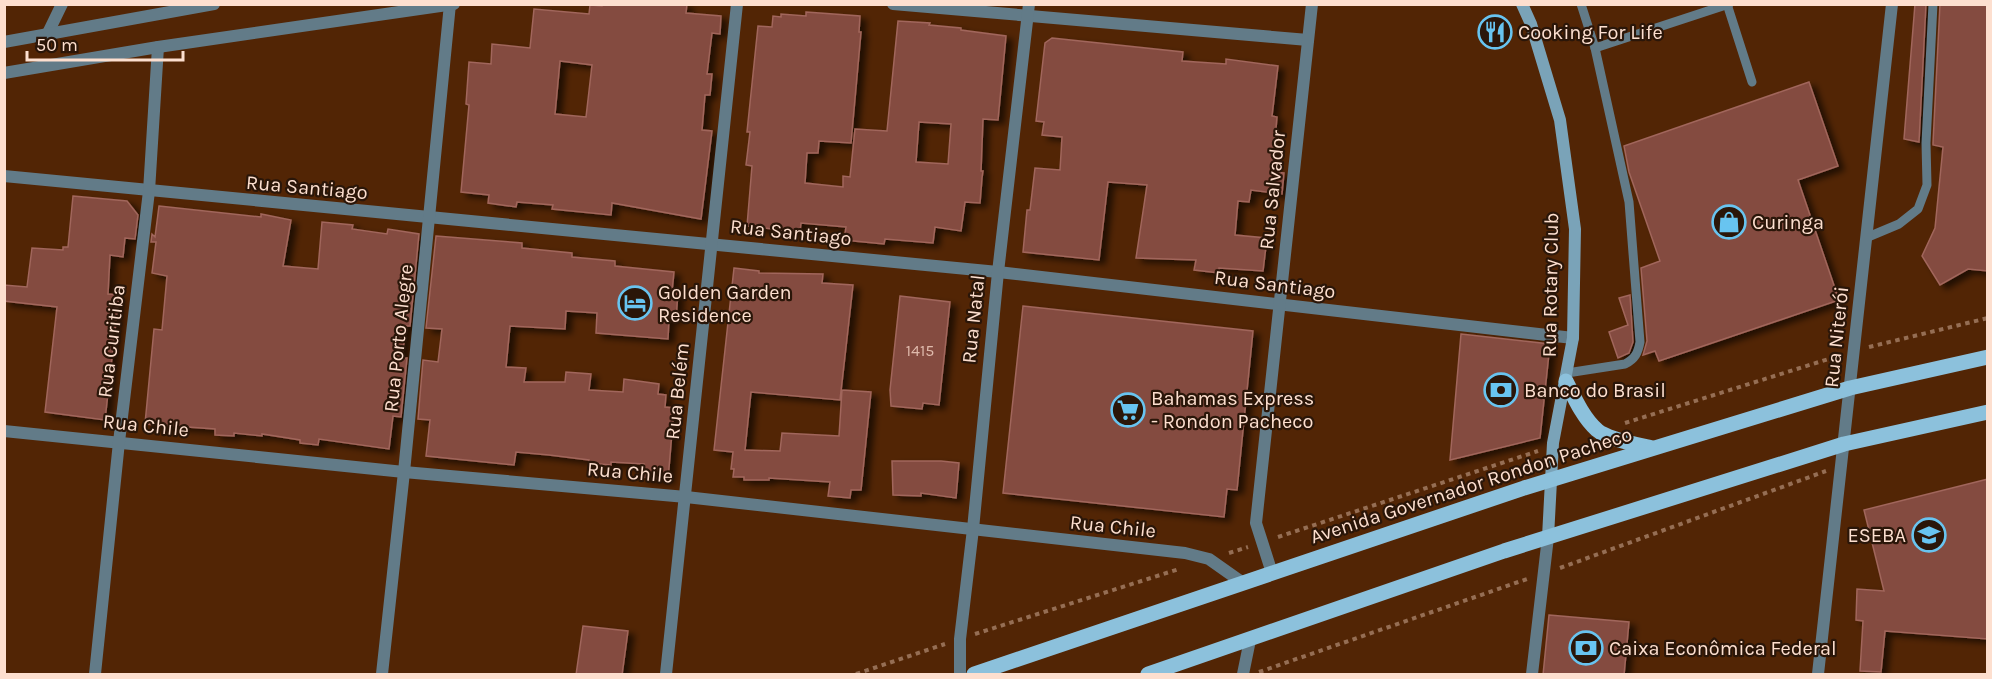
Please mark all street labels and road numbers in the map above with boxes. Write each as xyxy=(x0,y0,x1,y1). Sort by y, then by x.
street label: Rua Salvador xyxy=(1255,128,1290,251)
street label: Rua Santiago xyxy=(245,171,369,204)
street label: Rua Rotary Club xyxy=(1538,212,1563,358)
street label: Rua Santiago xyxy=(729,215,853,250)
street label: Rua Porto Alegre xyxy=(379,263,418,413)
street label: Rua Santiago xyxy=(1213,266,1337,303)
street label: Rua Natal xyxy=(957,274,990,364)
street label: Rua Curitiba xyxy=(93,283,130,399)
street label: Rua Niterói xyxy=(1820,285,1853,389)
street label: Rua Belém xyxy=(661,341,694,441)
street label: Rua Chile xyxy=(102,410,190,441)
street label: Avenida Governador Rondon Pacheco xyxy=(1307,422,1635,548)
street label: Rua Chile xyxy=(586,457,674,488)
street label: Rua Chile xyxy=(1069,511,1157,542)

